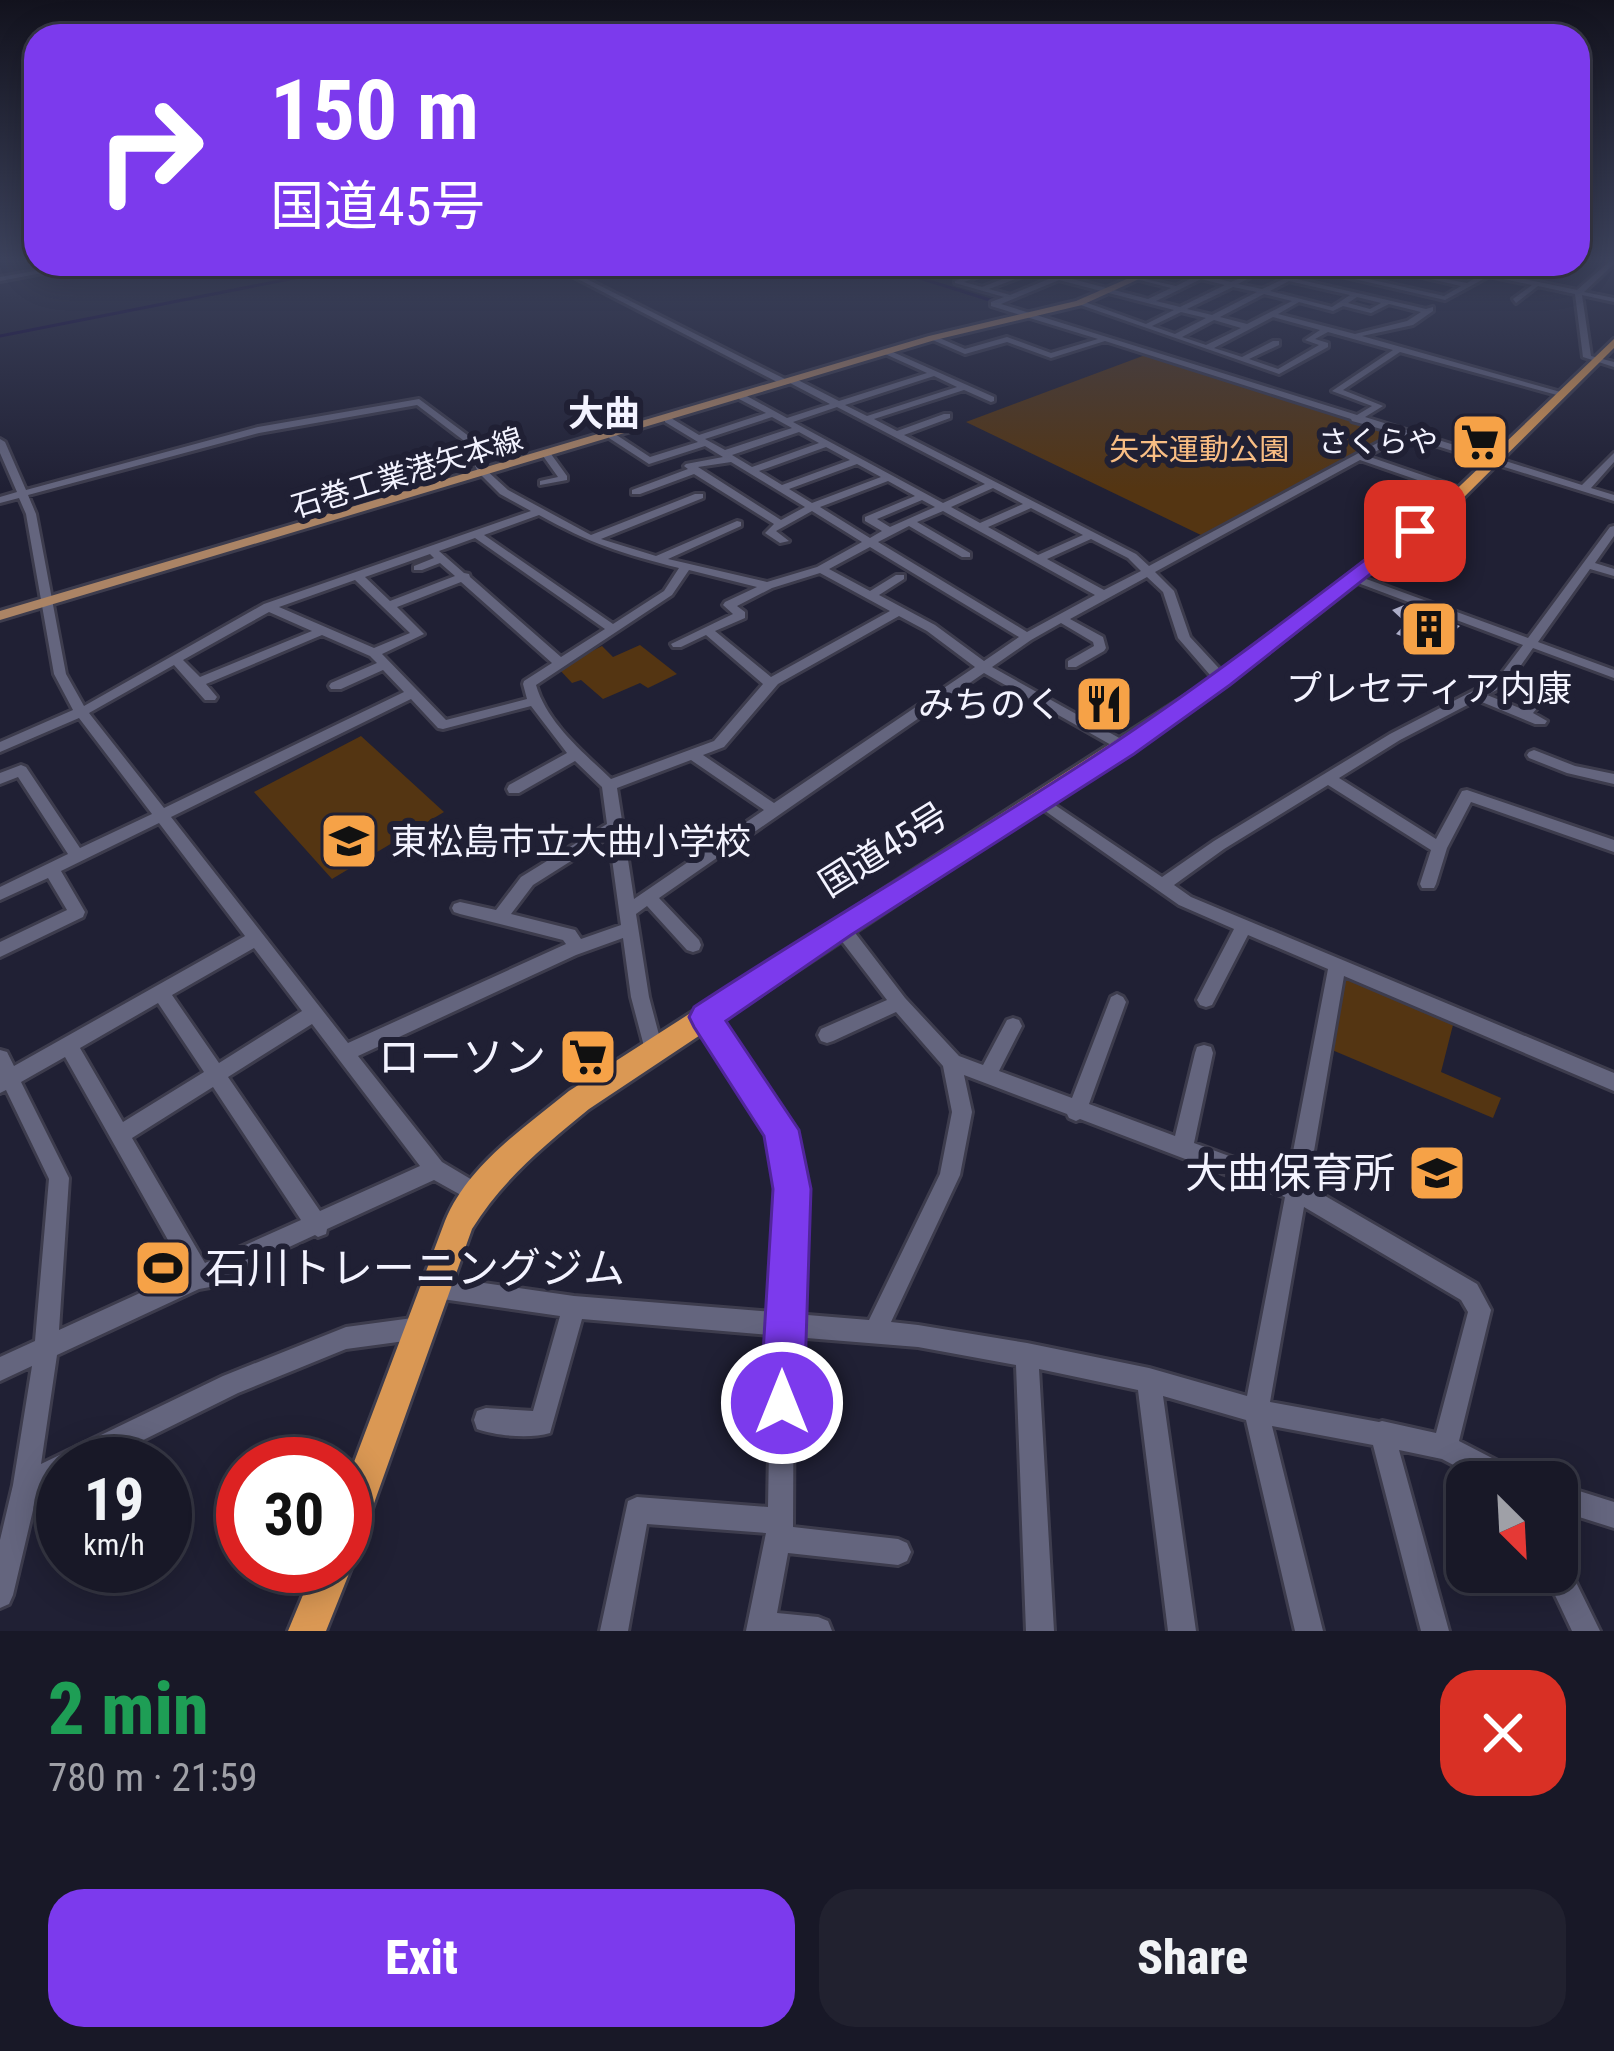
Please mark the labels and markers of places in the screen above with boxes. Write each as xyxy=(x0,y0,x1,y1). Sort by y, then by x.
supermarket icon: さくらや xyxy=(1449,411,1511,473)
place label: さくらや xyxy=(1318,424,1438,459)
pin xyxy=(1364,480,1466,582)
building icon: プレセティア内康 xyxy=(1398,598,1460,660)
place label: プレセティア内康 xyxy=(1286,668,1572,710)
restaurant icon: みちのく xyxy=(1073,673,1135,735)
place label: みちのく xyxy=(918,684,1062,726)
school or university icon: 東松島市立大曲小学校 xyxy=(318,810,380,872)
place label: 東松島市立大曲小学校 xyxy=(391,821,751,863)
supermarket icon: ローソン xyxy=(557,1026,619,1088)
place label: ローソン xyxy=(378,1033,546,1082)
school or university icon: 大曲保育所 xyxy=(1406,1142,1468,1204)
place label: 大曲保育所 xyxy=(1185,1149,1395,1198)
sports icon: 石川トレーニングジム xyxy=(132,1237,194,1299)
place label: 石川トレーニングジム xyxy=(205,1244,625,1293)

